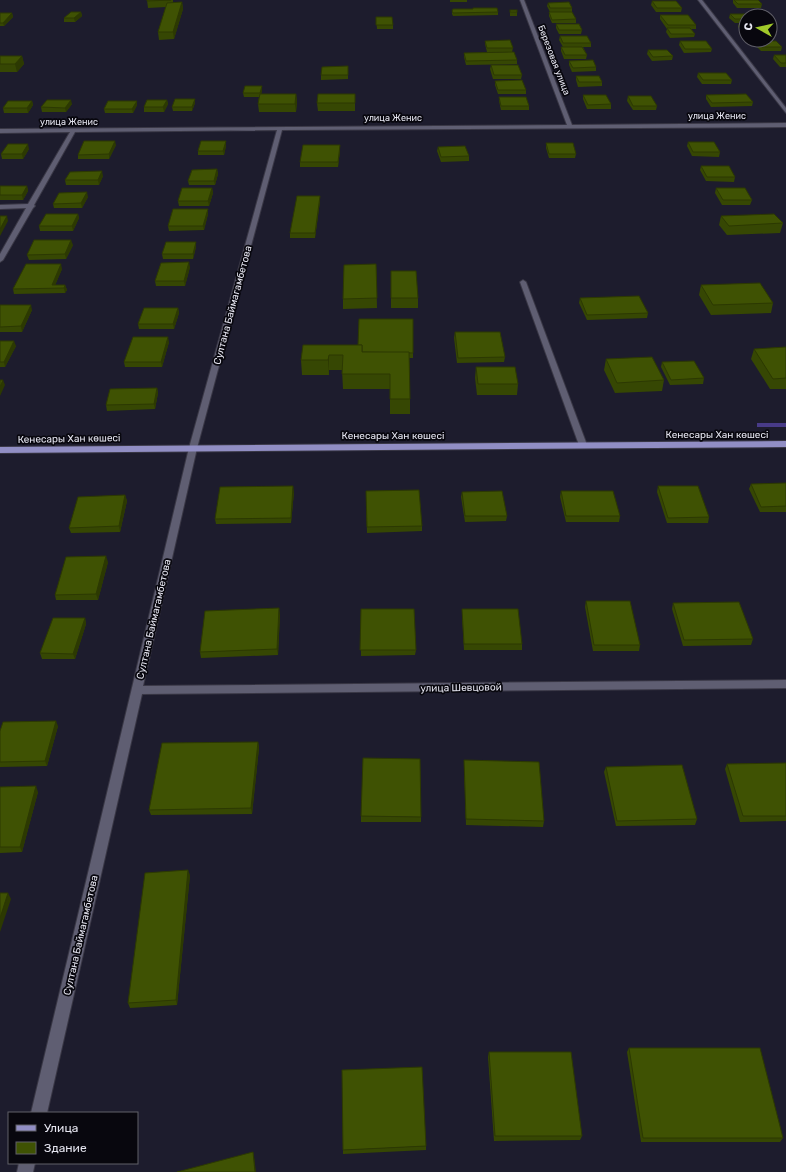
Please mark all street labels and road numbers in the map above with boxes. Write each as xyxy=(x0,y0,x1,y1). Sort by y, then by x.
street label: Березовая улица xyxy=(536,24,572,96)
street label: улица Женис xyxy=(688,111,746,121)
street label: улица Женис xyxy=(364,113,422,123)
street label: улица Женис xyxy=(40,117,98,127)
street label: Султана Баймагамбетова xyxy=(211,244,255,366)
street label: Кенесары Хан көшесі xyxy=(666,429,768,441)
street label: Кенесары Хан көшесі xyxy=(342,430,444,442)
street label: Кенесары Хан көшесі xyxy=(18,432,121,446)
street label: Султана Баймагамбетова xyxy=(134,558,174,680)
street label: улица Шевцовой xyxy=(420,681,502,695)
street label: Султана Баймагамбетова xyxy=(61,874,101,996)

